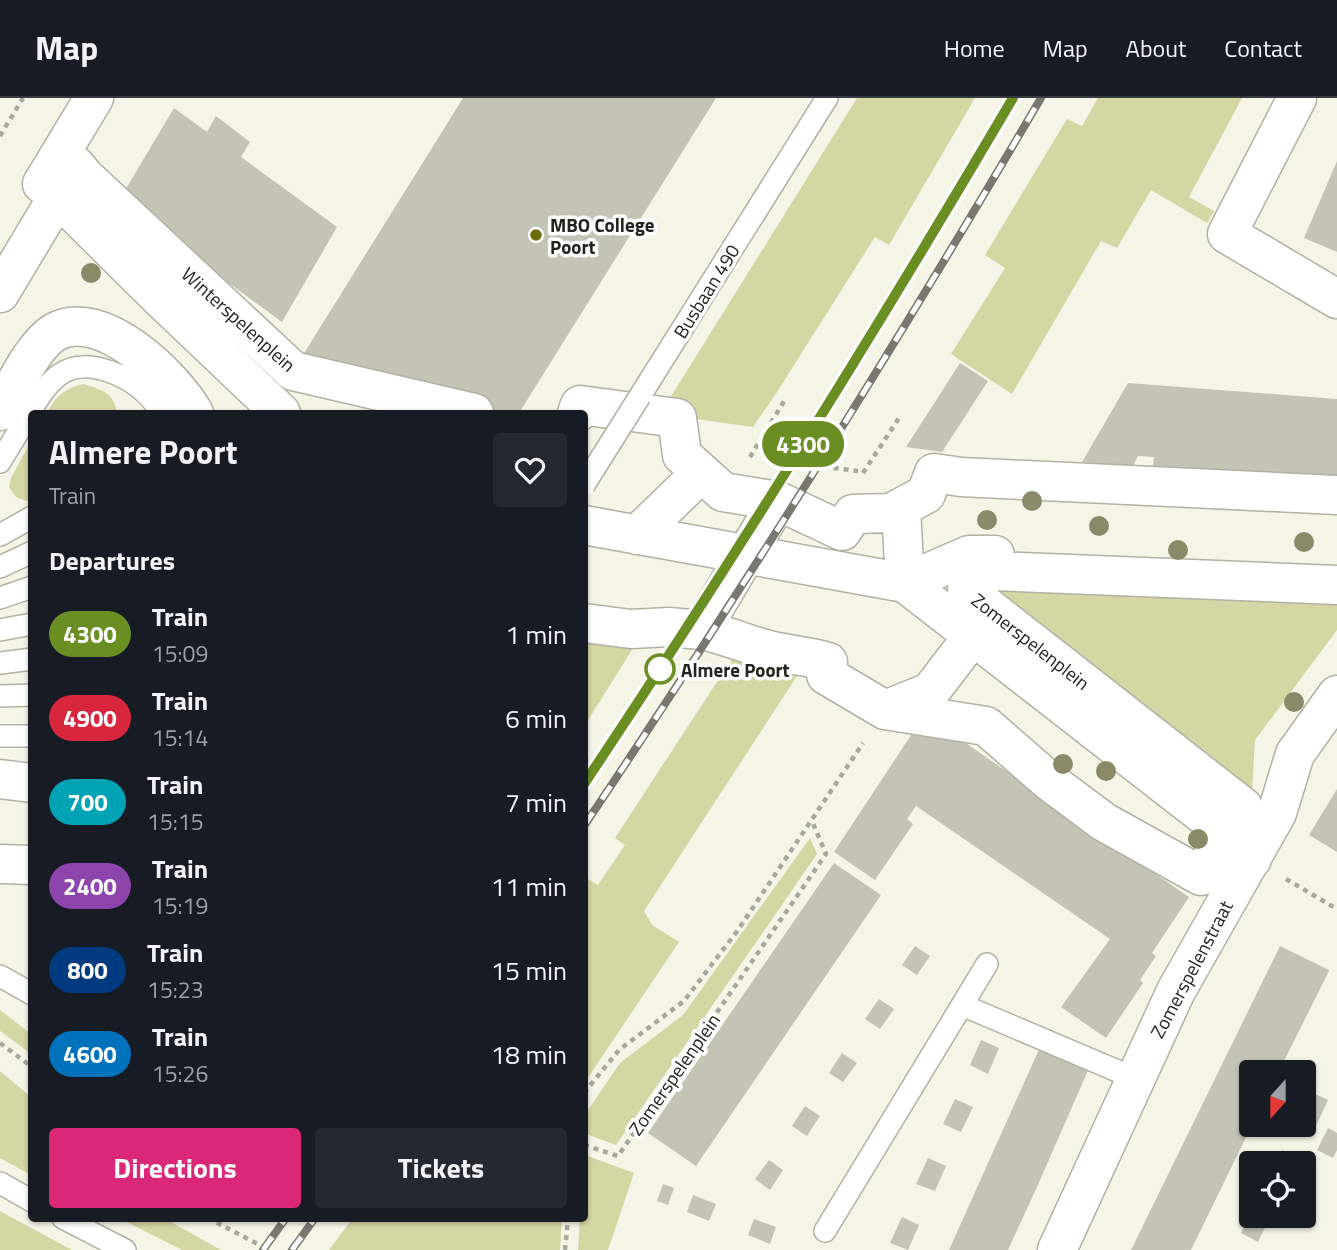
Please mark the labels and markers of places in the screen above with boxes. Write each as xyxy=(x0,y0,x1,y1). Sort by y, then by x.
place label: MBO College Poort xyxy=(550,210,655,261)
marker: MBO College Poort xyxy=(528,227,544,243)
marker: Almere Poort xyxy=(645,654,675,684)
place label: Almere Poort xyxy=(681,655,790,684)

